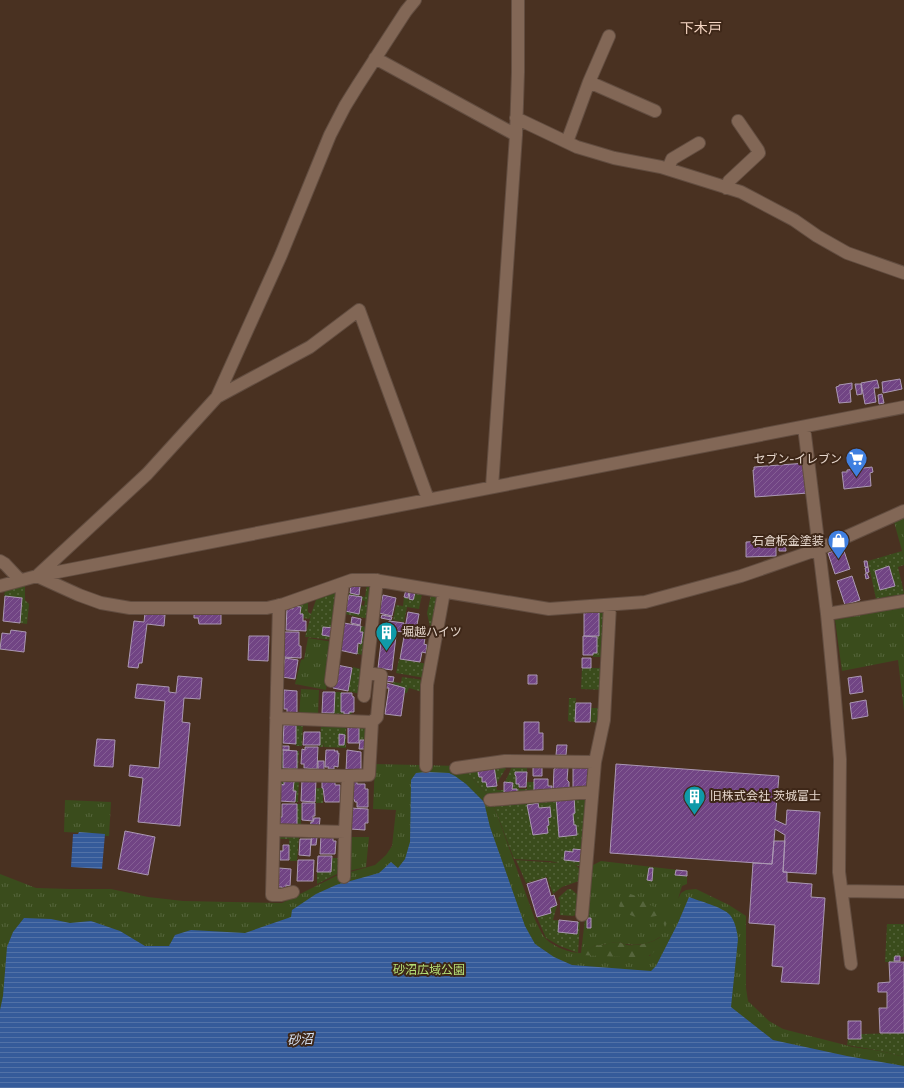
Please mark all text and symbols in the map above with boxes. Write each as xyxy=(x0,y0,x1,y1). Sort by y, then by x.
district label: 下木戸 xyxy=(680,19,722,36)
supermarket icon: セブン-イレブン xyxy=(844,446,870,479)
place label: セブン-イレブン xyxy=(753,451,842,466)
shop icon: 石倉板金塗装 xyxy=(826,528,852,561)
place label: 石倉板金塗装 xyxy=(752,533,824,548)
building icon: 堀越ハイツ xyxy=(374,619,400,652)
place label: 堀越ハイツ xyxy=(402,624,462,639)
building icon: 旧株式会社 茨城富士 xyxy=(681,783,707,816)
place label: 旧株式会社 茨城富士 xyxy=(710,788,821,803)
park label: 砂沼広域公園 xyxy=(393,962,465,977)
water label: 砂沼 xyxy=(286,1030,316,1048)

